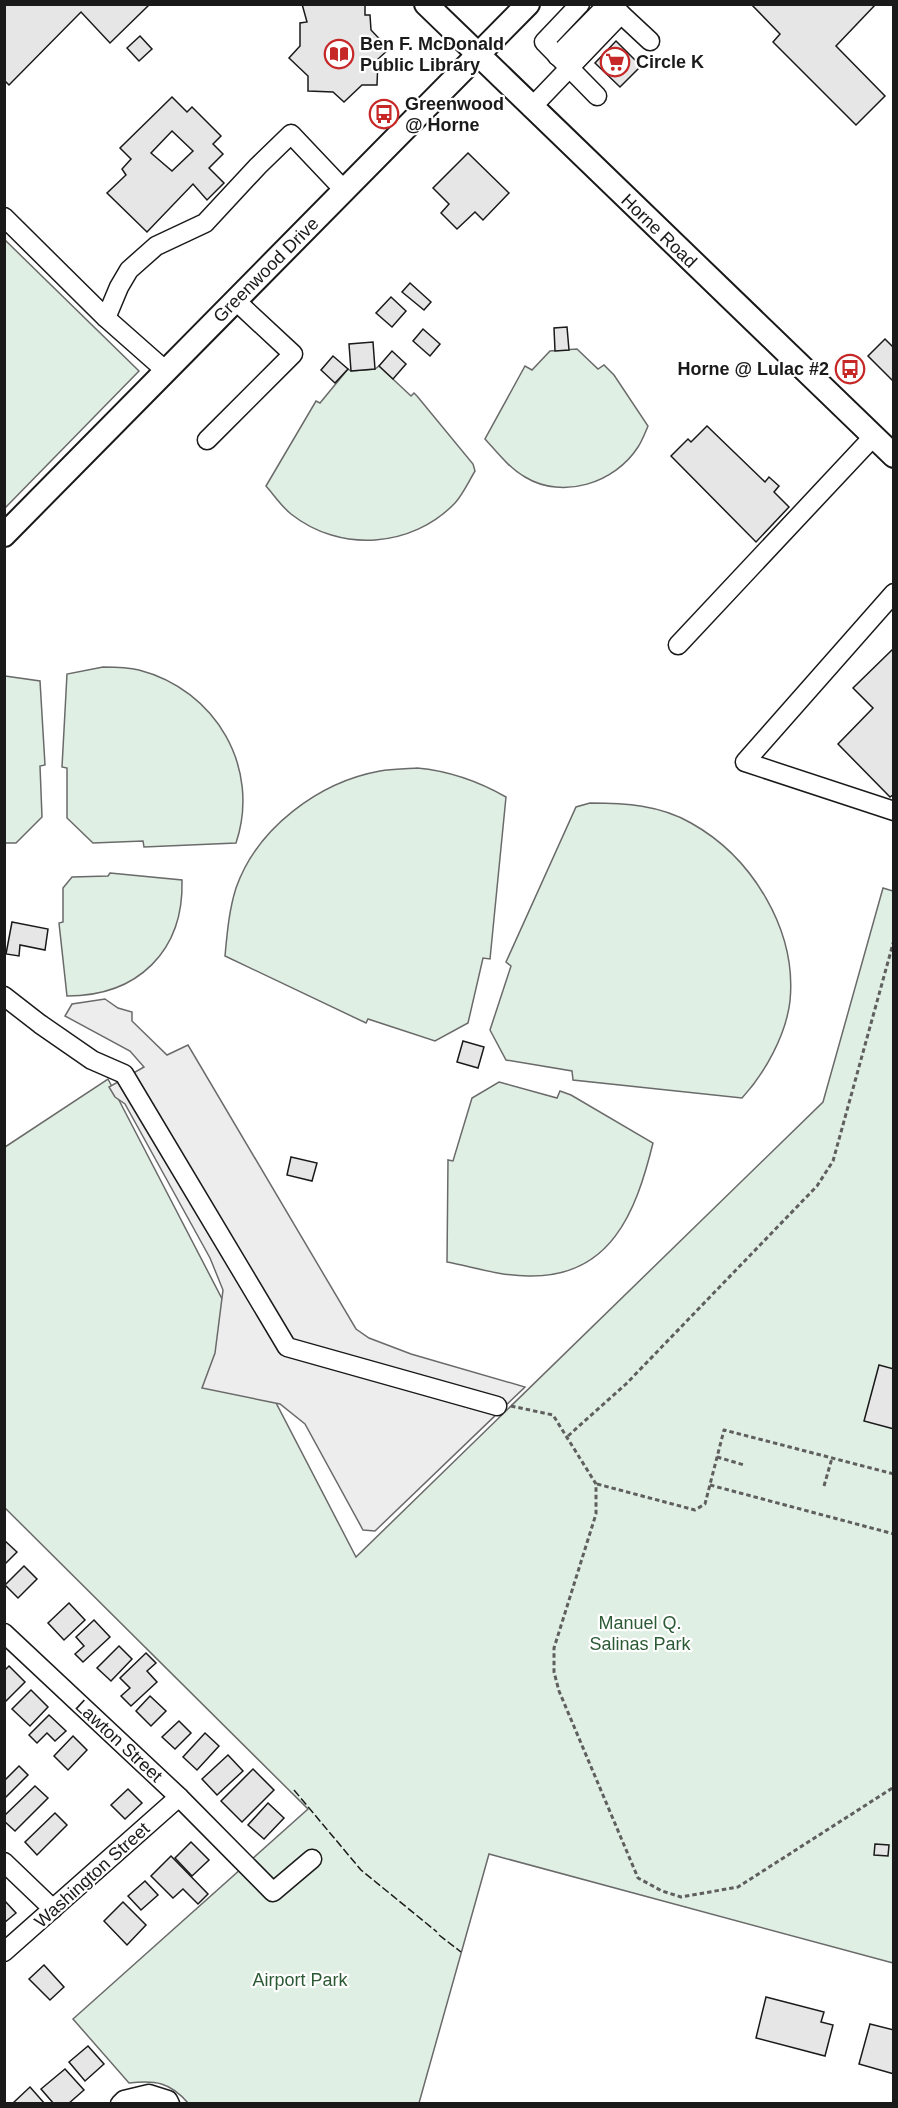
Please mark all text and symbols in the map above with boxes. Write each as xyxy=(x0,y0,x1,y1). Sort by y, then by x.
place label: Ben F. McDonald Public Library xyxy=(360,34,504,75)
library icon: Ben F. McDonald Public Library xyxy=(323,38,355,70)
supermarket icon: Circle K xyxy=(599,46,631,78)
place label: Circle K xyxy=(636,52,704,72)
place label: Greenwood @ Horne xyxy=(405,94,504,135)
bus stop icon: Greenwood @ Horne xyxy=(368,98,400,130)
street label: Horne Road xyxy=(617,190,701,272)
street label: Greenwood Drive xyxy=(209,213,323,327)
bus stop icon: Horne @ Lulac #2 xyxy=(834,353,866,385)
place label: Horne @ Lulac #2 xyxy=(677,359,829,379)
park label: Manuel Q. Salinas Park xyxy=(589,1613,692,1654)
street label: Lawton Street xyxy=(72,1696,166,1786)
street label: Washington Street xyxy=(31,1818,153,1932)
park label: Airport Park xyxy=(252,1970,349,1990)

